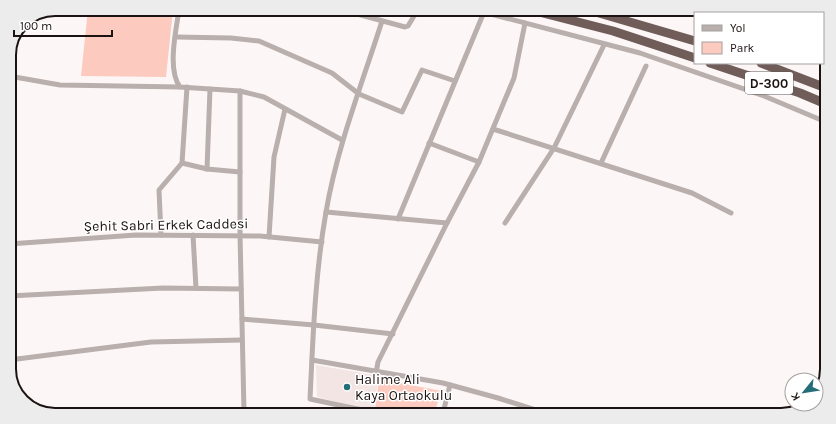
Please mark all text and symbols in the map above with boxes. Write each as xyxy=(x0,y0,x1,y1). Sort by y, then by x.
scale bar xyxy=(14,12,112,38)
legend xyxy=(694,12,824,64)
text: 100 m xyxy=(20,19,52,33)
text: Yol xyxy=(730,21,746,35)
text: Park xyxy=(730,41,755,55)
road number: D-300 xyxy=(745,72,793,94)
street label: Şehit Sabri Erkek Caddesi xyxy=(84,215,248,235)
place label: Halime Ali Kaya Ortaokulu xyxy=(355,371,452,404)
north arrow xyxy=(784,372,824,412)
marker: Halime Ali Kaya Ortaokulu xyxy=(342,382,352,392)
text: K xyxy=(788,390,803,403)

